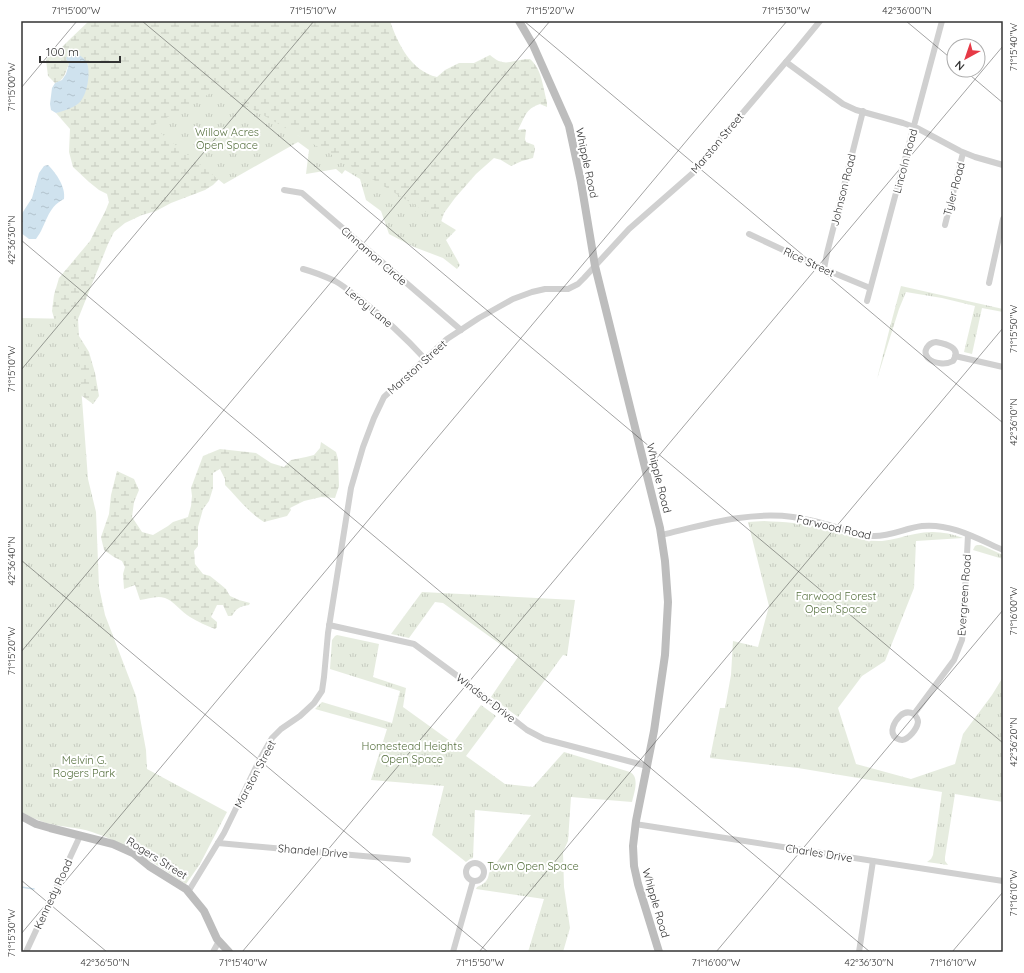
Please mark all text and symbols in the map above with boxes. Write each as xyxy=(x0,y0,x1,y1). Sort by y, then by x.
text: 71°15'00"W xyxy=(51,4,101,17)
text: 71°15'10"W xyxy=(290,4,337,17)
text: 71°15'20"W xyxy=(526,4,575,17)
text: 71°15'30"W xyxy=(762,4,811,17)
text: 42°36'00"N xyxy=(882,4,932,17)
text: 71°15'40"W xyxy=(1007,22,1020,71)
scale bar xyxy=(40,38,120,64)
north arrow xyxy=(946,38,986,78)
text: 100 m xyxy=(46,44,79,59)
text: N xyxy=(952,58,967,74)
text: 71°15'00"W xyxy=(5,62,18,112)
street label: Marston Street xyxy=(688,110,747,176)
park label: Willow Acres Open Space xyxy=(195,125,259,152)
street label: Whipple Road xyxy=(573,127,601,199)
street label: Lincoln Road xyxy=(890,127,920,195)
street label: Johnson Road xyxy=(827,152,859,228)
street label: Tyler Road xyxy=(940,161,968,217)
text: 42°36'30"N xyxy=(5,216,18,264)
street label: Cinnamon Circle xyxy=(338,224,410,288)
street label: Rice Street xyxy=(781,244,837,280)
street label: Leroy Lane xyxy=(342,284,396,330)
text: 71°15'50"W xyxy=(1007,304,1020,353)
street label: Marston Street xyxy=(384,337,450,397)
text: 71°15'10"W xyxy=(5,345,18,392)
text: 42°36'10"N xyxy=(1007,398,1020,446)
street label: Whipple Road xyxy=(644,442,674,514)
street label: Farwood Road xyxy=(795,512,873,542)
text: 42°36'40"N xyxy=(5,536,18,586)
street label: Evergreen Road xyxy=(954,554,974,636)
text: 71°16'00"W xyxy=(1007,586,1020,636)
park label: Farwood Forest Open Space xyxy=(796,589,877,616)
text: 71°15'20"W xyxy=(5,626,18,675)
street label: Windsor Drive xyxy=(454,670,518,726)
text: 42°36'20"N xyxy=(1007,717,1020,767)
street label: Marston Street xyxy=(231,737,279,810)
park label: Homestead Heights Open Space xyxy=(362,739,462,766)
park label: Melvin G. Rogers Park xyxy=(53,753,115,780)
street label: Rogers Street xyxy=(124,834,190,882)
street label: Shandel Drive xyxy=(277,841,349,861)
street label: Charles Drive xyxy=(785,841,853,865)
street label: Kennedy Road xyxy=(31,857,75,931)
park label: Town Open Space xyxy=(487,859,579,873)
street label: Whipple Road xyxy=(639,867,673,939)
text: 71°16'10"W xyxy=(1007,869,1020,916)
text: 71°15'30"W xyxy=(5,908,18,957)
text: 42°36'50"N xyxy=(80,956,130,969)
text: 71°15'40"W xyxy=(219,956,268,969)
text: 71°15'50"W xyxy=(456,956,505,969)
text: 71°16'00"W xyxy=(691,956,741,969)
text: 42°36'30"N xyxy=(845,956,893,969)
text: 71°16'10"W xyxy=(930,956,977,969)

